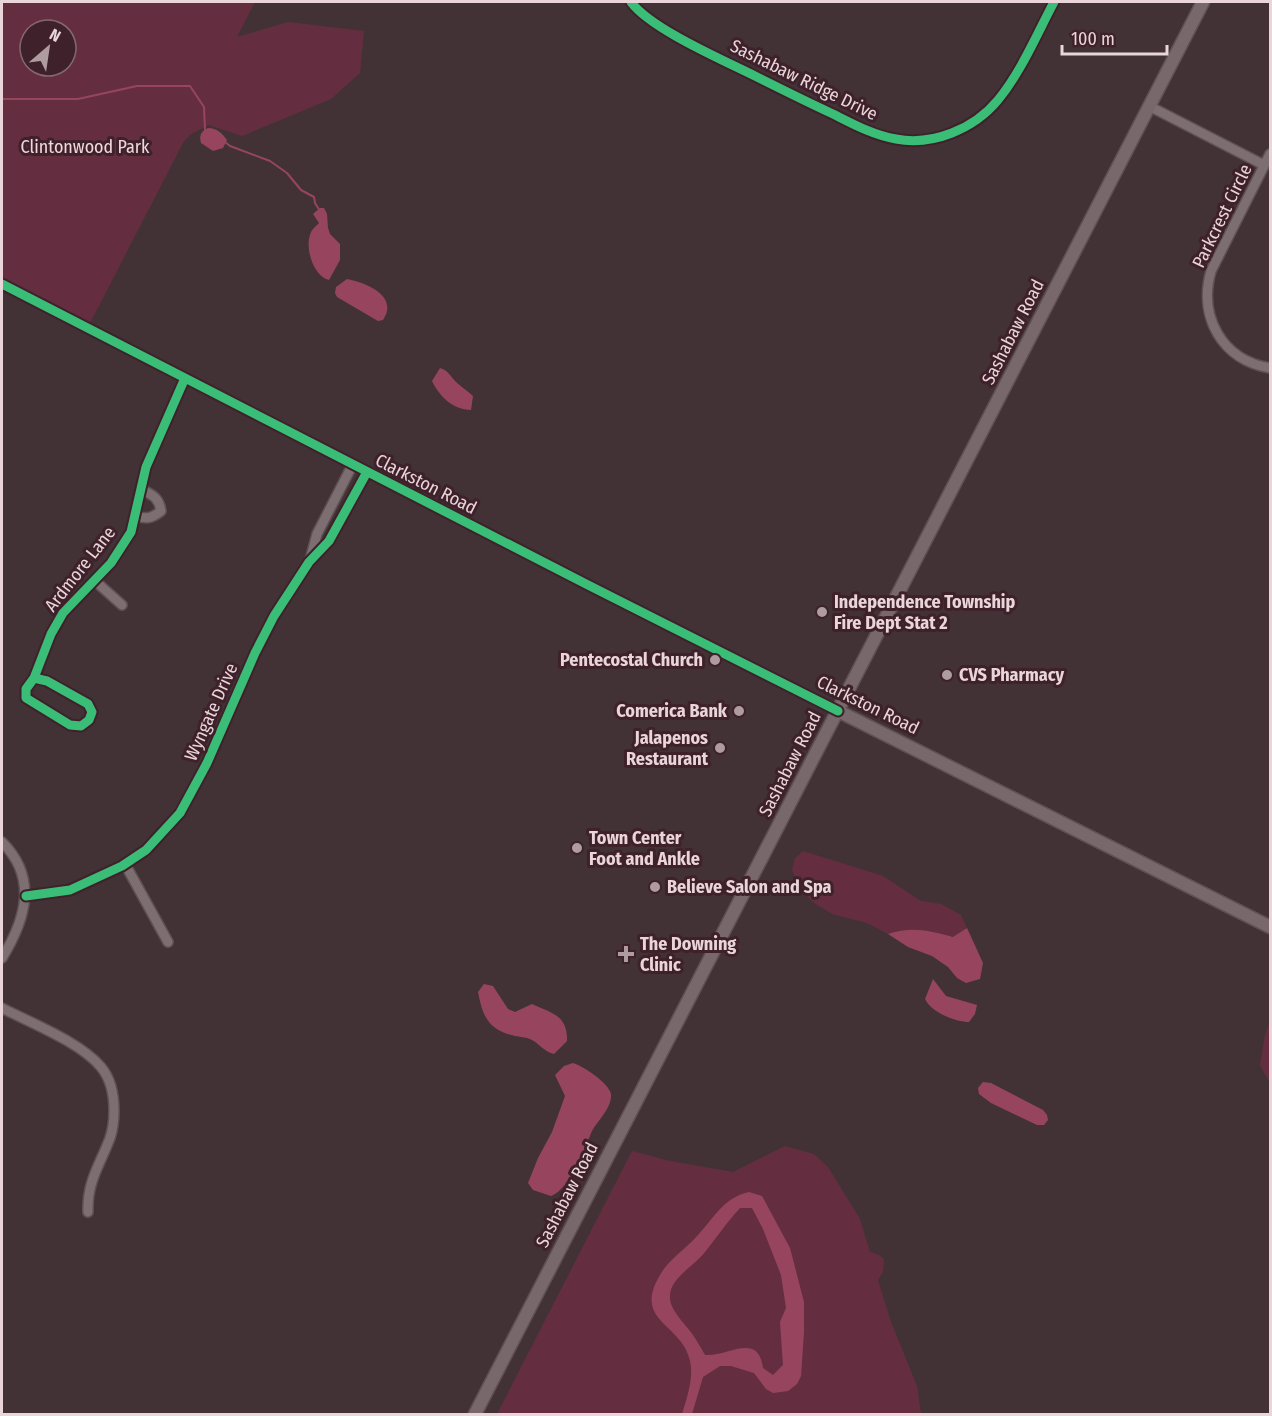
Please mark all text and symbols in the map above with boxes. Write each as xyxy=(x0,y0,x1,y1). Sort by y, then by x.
north arrow xyxy=(18,18,78,78)
scale bar xyxy=(1062,18,1167,56)
text: N xyxy=(46,25,64,46)
text: 100 m xyxy=(1071,28,1115,50)
street label: Sashabaw Ridge Drive xyxy=(727,35,881,125)
park label: Clintonwood Park xyxy=(21,136,150,158)
street label: Parkcrest Circle xyxy=(1187,160,1257,271)
street label: Sashabaw Road xyxy=(977,276,1049,388)
street label: Clarkston Road xyxy=(372,449,480,519)
street label: Ardmore Lane xyxy=(40,522,120,616)
place label: Independence Township Fire Dept Stat 2 xyxy=(834,591,1015,634)
marker: Independence Township Fire Dept Stat 2 xyxy=(815,605,829,619)
place label: Pentecostal Church xyxy=(560,649,703,671)
marker: Pentecostal Church xyxy=(708,653,722,667)
street label: Wyngate Drive xyxy=(180,660,242,764)
place label: CVS Pharmacy xyxy=(959,664,1065,686)
marker: CVS Pharmacy xyxy=(940,668,954,682)
street label: Clarkston Road xyxy=(813,671,923,739)
place label: Comerica Bank xyxy=(616,700,728,722)
marker: Comerica Bank xyxy=(732,704,746,718)
street label: Sashabaw Road xyxy=(754,708,826,820)
place label: Jalapenos Restaurant xyxy=(626,727,709,770)
marker: Jalapenos Restaurant xyxy=(713,741,727,755)
place label: Town Center Foot and Ankle xyxy=(589,827,700,870)
marker: Town Center Foot and Ankle xyxy=(570,841,584,855)
place label: Believe Salon and Spa xyxy=(667,876,832,898)
marker: Believe Salon and Spa xyxy=(648,880,662,894)
place label: The Downing Clinic xyxy=(640,933,736,976)
marker: The Downing Clinic xyxy=(617,945,635,963)
street label: Sashabaw Road xyxy=(531,1139,603,1251)

